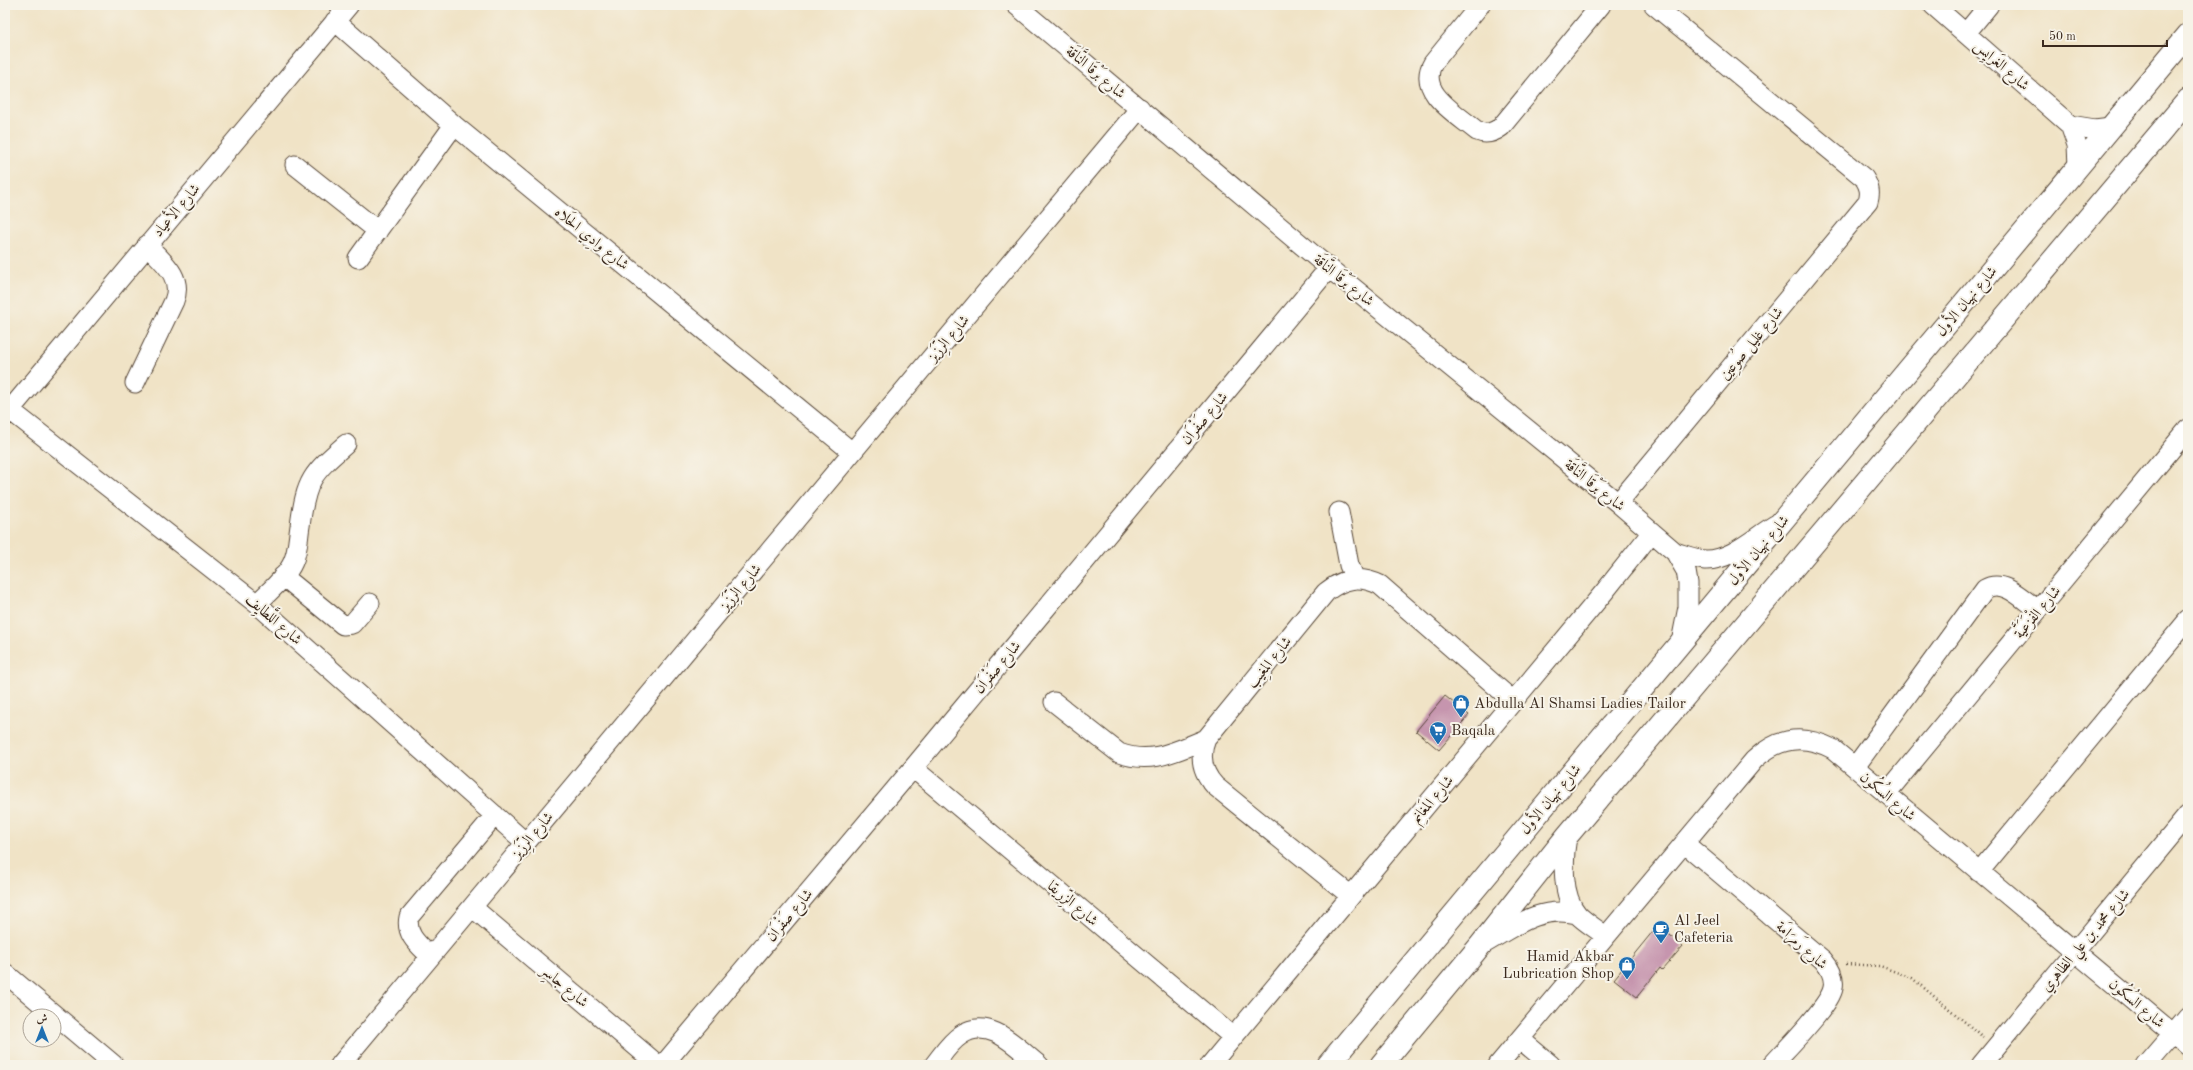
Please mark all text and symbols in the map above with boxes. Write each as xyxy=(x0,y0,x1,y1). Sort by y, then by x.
scale bar xyxy=(2043,22,2167,48)
text: 50 m xyxy=(2049,30,2076,43)
street label: شارع الغَرايِس xyxy=(1968,34,2035,97)
street label: شارع بَرْقَا النَّاقَة xyxy=(1060,39,1132,105)
street label: شارع الأعياد xyxy=(147,178,207,243)
street label: شارع وادِي الحَلاه xyxy=(549,201,634,277)
street label: شارع بَرْقَا النَّاقَة xyxy=(1308,247,1380,313)
street label: شارع نهيان الأول xyxy=(1930,261,2004,342)
street label: شارع غليل صُوعِين xyxy=(1712,300,1790,386)
street label: شارع الرِّزَيز xyxy=(920,310,976,369)
street label: شارع صَفْرَان xyxy=(1175,387,1234,451)
street label: شارع بَرْقَا النَّاقَة xyxy=(1559,452,1631,518)
street label: شارع نهيان الأول xyxy=(1722,510,1796,591)
street label: شارع الرِّزَيز xyxy=(712,559,768,618)
street label: شارع الفْزَعَيَّة xyxy=(2007,579,2067,645)
street label: شارع اللَّطايِف xyxy=(240,587,308,651)
street label: شارع المغِيب xyxy=(1245,634,1298,694)
street label: شارع صَفْرَان xyxy=(968,636,1027,700)
shop icon: Abdulla Al Shamsi Ladies Tailor xyxy=(1451,693,1471,718)
place label: Abdulla Al Shamsi Ladies Tailor xyxy=(1474,697,1686,712)
supermarket icon: Baqala xyxy=(1428,720,1448,745)
place label: Baqala xyxy=(1451,724,1496,739)
street label: شارع نهيان الأول xyxy=(1514,759,1588,840)
street label: شارع السُكُون xyxy=(1854,764,1922,828)
street label: شارع المَغانِم xyxy=(1405,770,1460,829)
street label: شارع الرِّزَيز xyxy=(504,807,560,866)
street label: شارع الزِّريقا xyxy=(1041,875,1103,933)
street label: شارع صَفْرَان xyxy=(760,884,819,948)
street label: شارع محمد بن علي الظاهري xyxy=(2039,887,2137,998)
place label: Al Jeel Cafeteria xyxy=(1674,914,1734,946)
street label: شارع رَمرَامَة xyxy=(1770,916,1833,976)
cafe icon: Al Jeel Cafeteria xyxy=(1651,919,1671,944)
place label: Hamid Akbar Lubrication Shop xyxy=(1502,950,1614,982)
shop icon: Hamid Akbar Lubrication Shop xyxy=(1617,955,1637,980)
street label: شارع جاسِر xyxy=(534,962,590,1014)
street label: شارع السُكُون xyxy=(2103,971,2171,1035)
north arrow xyxy=(22,1008,62,1048)
text: ش xyxy=(37,1014,48,1025)

